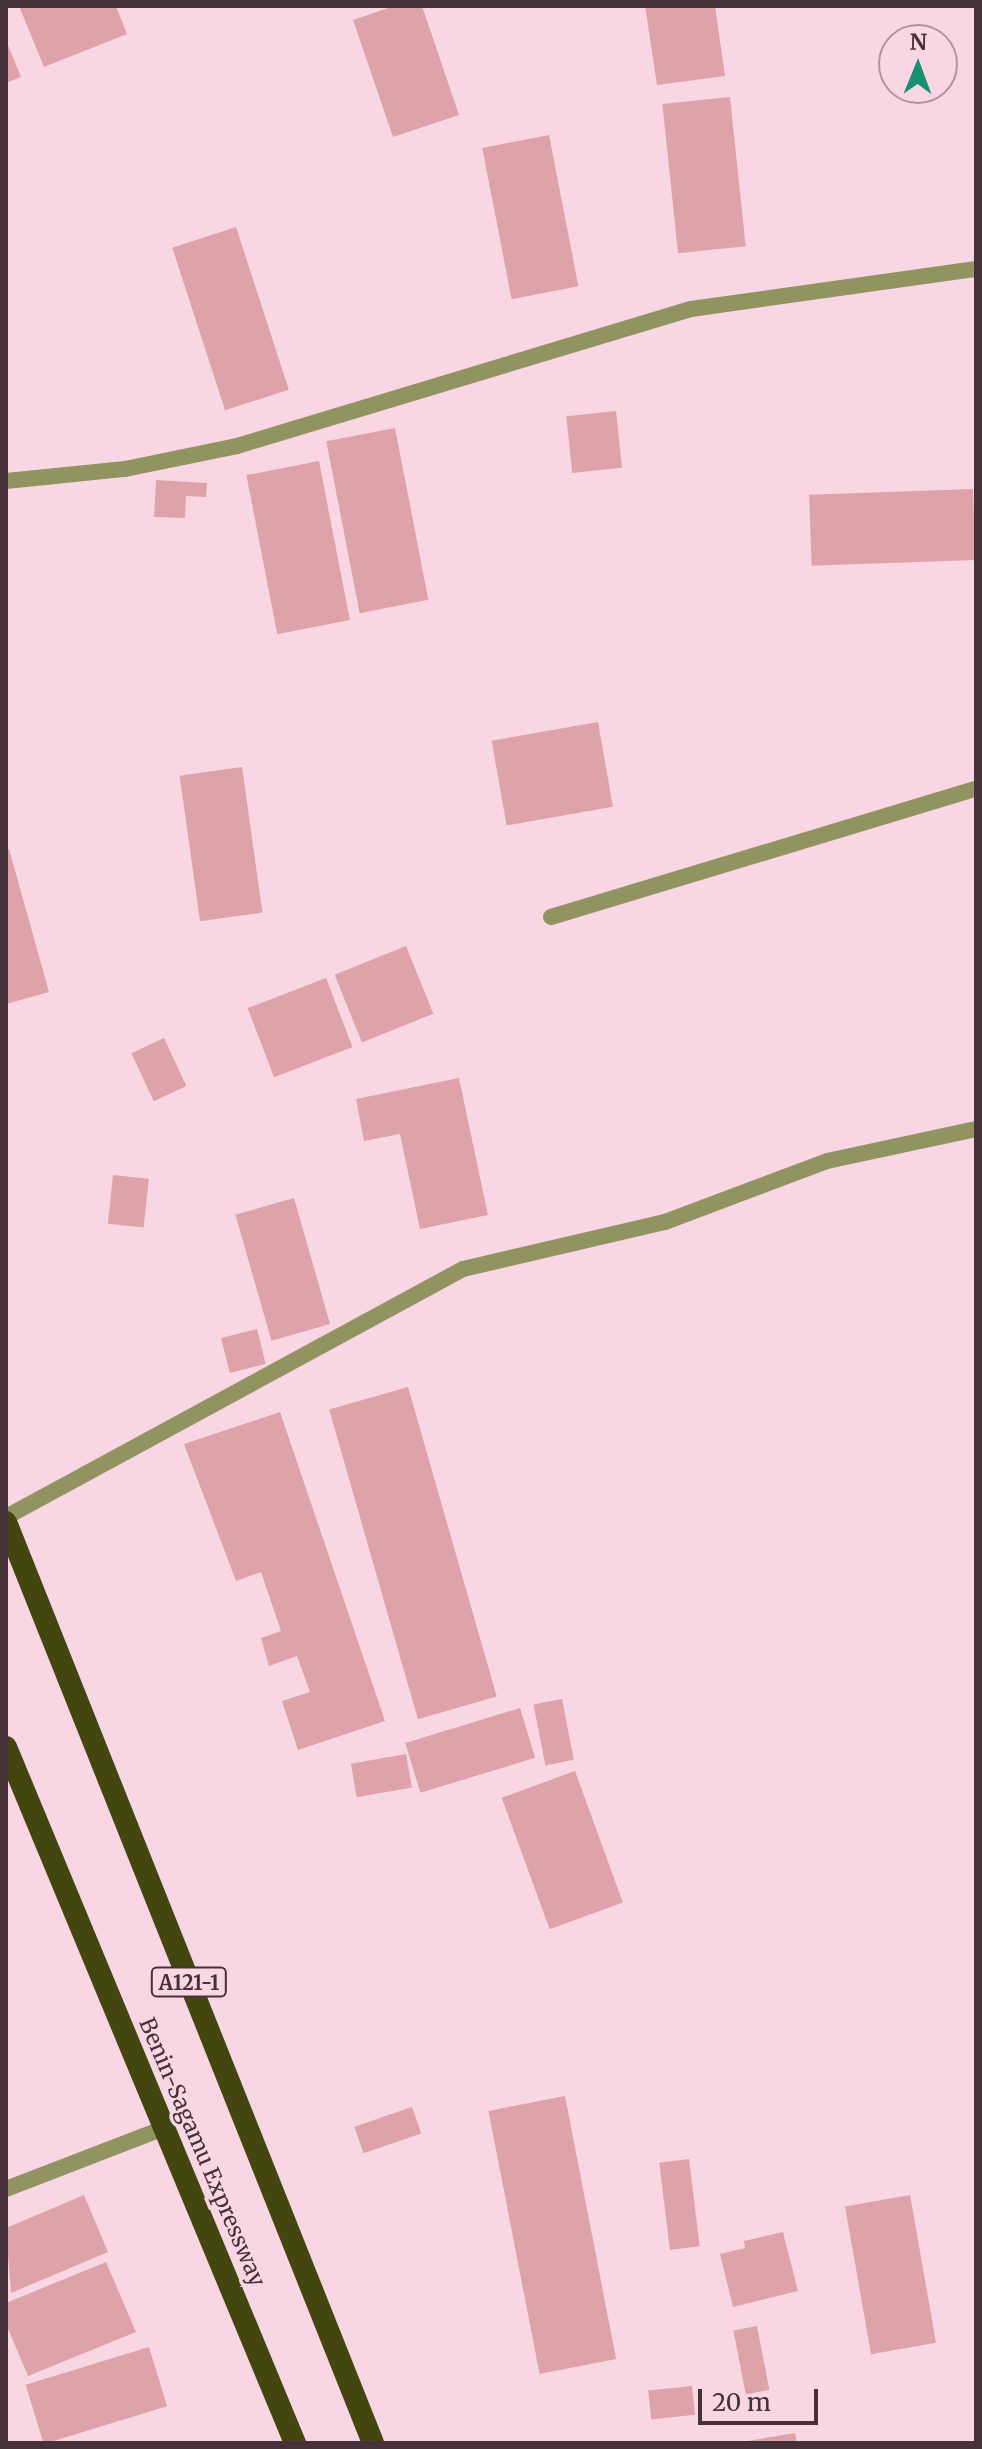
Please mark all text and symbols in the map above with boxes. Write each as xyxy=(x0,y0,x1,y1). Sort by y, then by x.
north arrow xyxy=(878,24,958,104)
text: N xyxy=(909,28,927,56)
road number: A121-1 xyxy=(149,1966,229,1998)
street label: Benin-Sagamu Expressway xyxy=(133,2014,271,2290)
scale bar xyxy=(702,2373,822,2423)
text: 20 m xyxy=(712,2387,771,2418)

